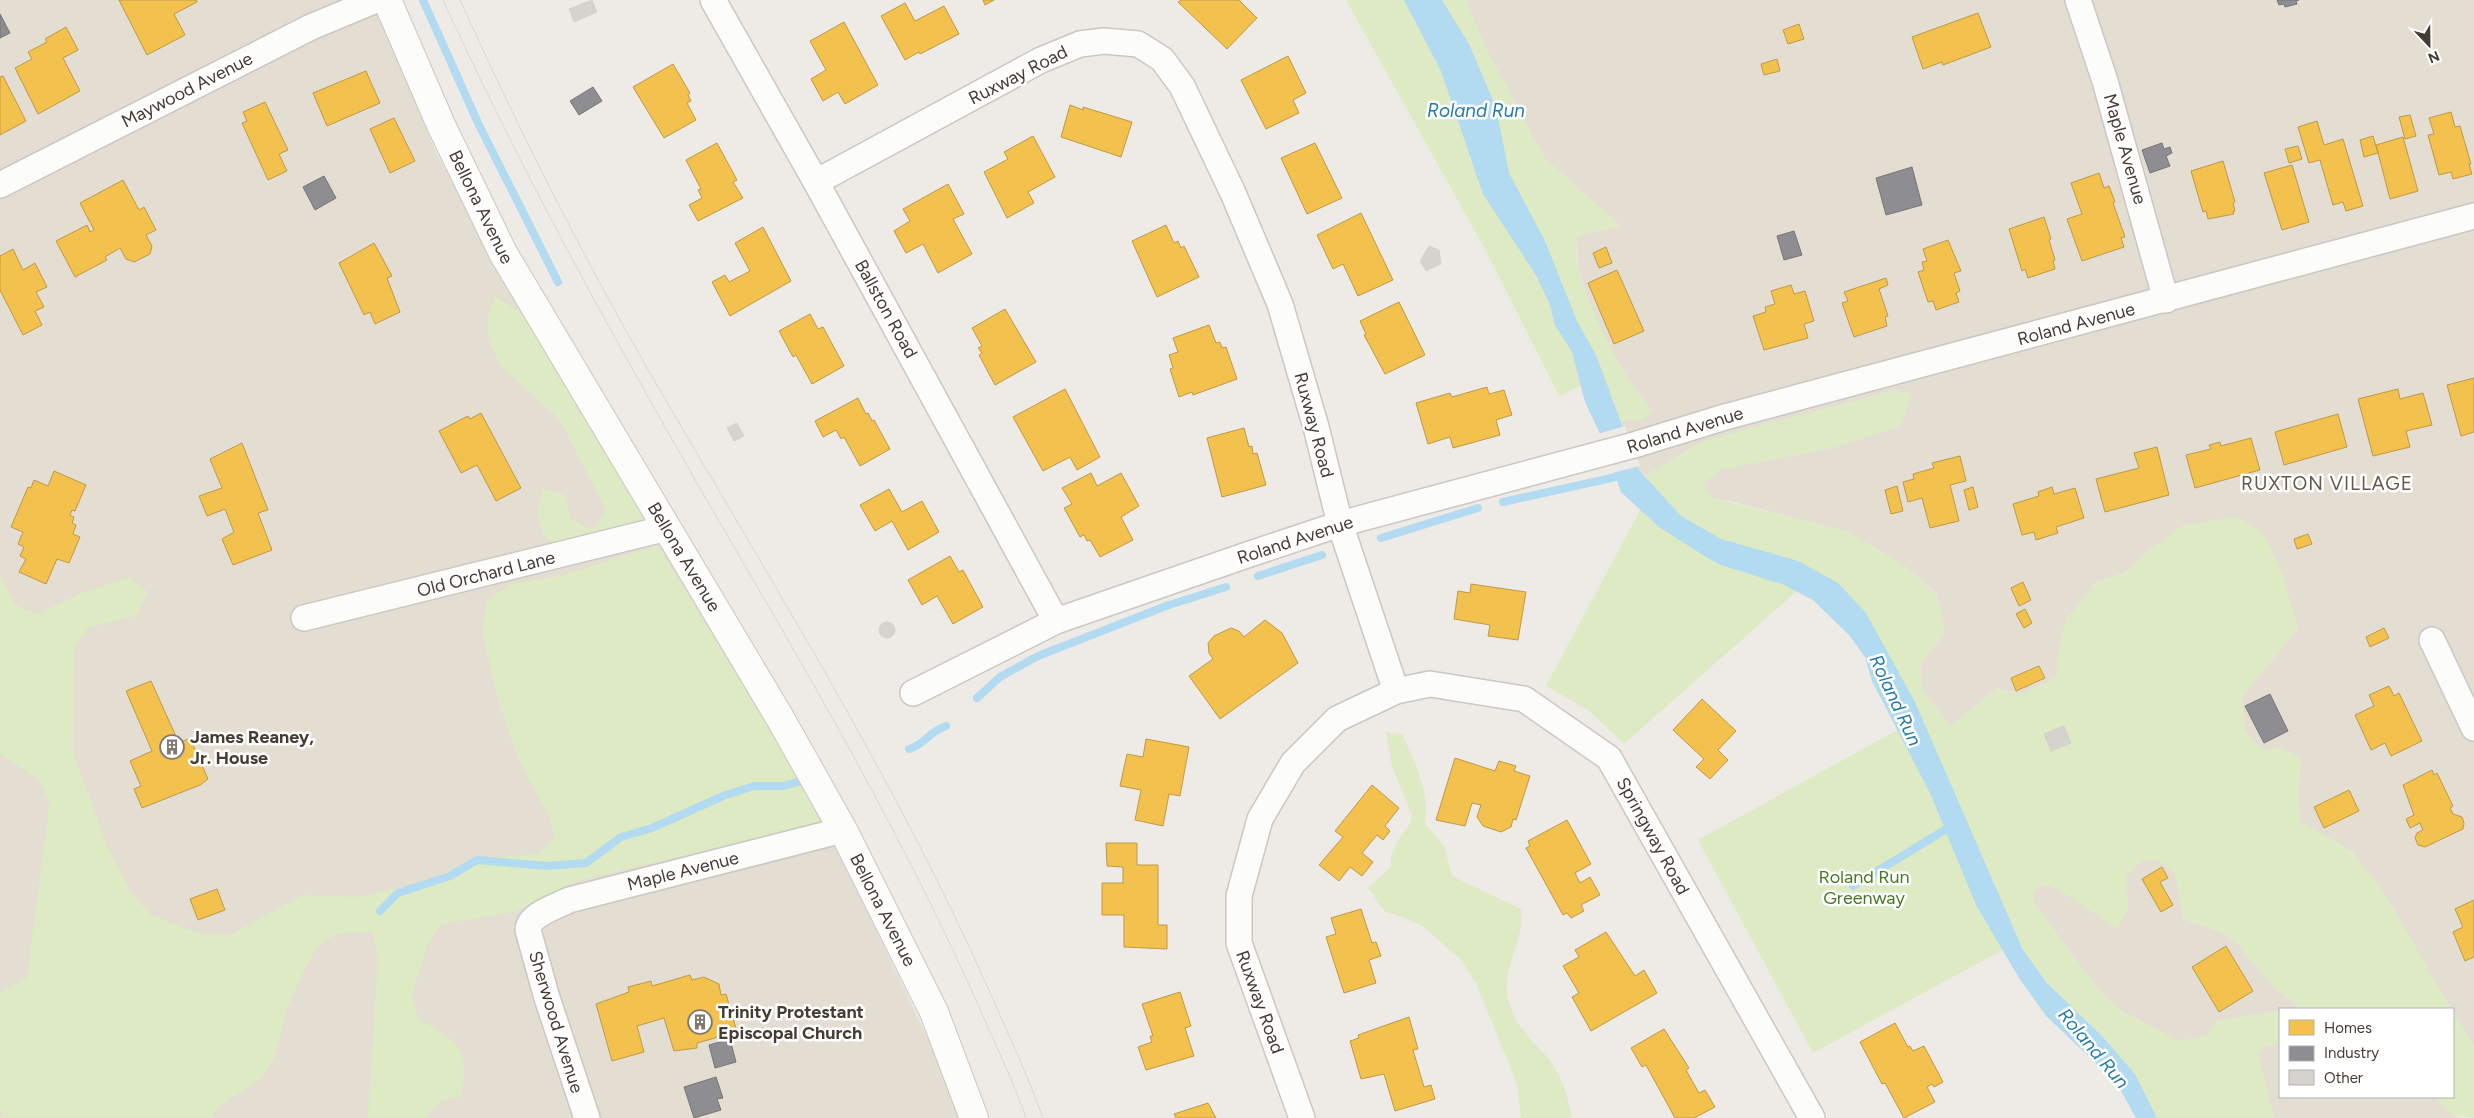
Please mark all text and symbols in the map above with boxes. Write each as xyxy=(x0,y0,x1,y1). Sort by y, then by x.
north arrow xyxy=(2404,20,2454,70)
street label: Ruxway Road xyxy=(965,41,1071,109)
street label: Maywood Avenue xyxy=(118,47,256,133)
text: N xyxy=(2425,47,2442,66)
street label: Maple Avenue xyxy=(2099,91,2151,207)
water label: Roland Run xyxy=(1427,99,1525,122)
street label: Bellona Avenue xyxy=(444,147,518,268)
street label: Ballston Road xyxy=(850,256,922,362)
street label: Roland Avenue xyxy=(2015,298,2137,350)
street label: Ruxway Road xyxy=(1289,370,1339,480)
street label: Roland Avenue xyxy=(1624,402,1746,458)
district label: RUXTON VILLAGE xyxy=(2241,472,2413,495)
street label: Bellona Avenue xyxy=(643,498,725,616)
street label: Roland Avenue xyxy=(1234,511,1356,569)
street label: Old Orchard Lane xyxy=(415,546,557,602)
water label: Roland Run xyxy=(1864,651,1927,750)
place label: James Reaney, Jr. House xyxy=(190,726,314,769)
building icon: James Reaney, Jr. House xyxy=(159,734,185,760)
street label: Springway Road xyxy=(1612,773,1694,899)
street label: Maple Avenue xyxy=(625,846,741,895)
street label: Bellona Avenue xyxy=(845,850,921,970)
park label: Roland Run Greenway xyxy=(1818,866,1910,909)
street label: Ruxway Road xyxy=(1231,947,1289,1057)
street label: Sherwood Avenue xyxy=(524,948,588,1096)
place label: Trinity Protestant Episcopal Church xyxy=(718,1001,864,1044)
water label: Roland Run xyxy=(2053,1003,2134,1093)
legend xyxy=(2279,1008,2454,1098)
building icon: Trinity Protestant Episcopal Church xyxy=(687,1009,713,1035)
text: Homes xyxy=(2324,1019,2372,1037)
text: Industry xyxy=(2324,1044,2379,1062)
text: Other xyxy=(2324,1069,2363,1087)

